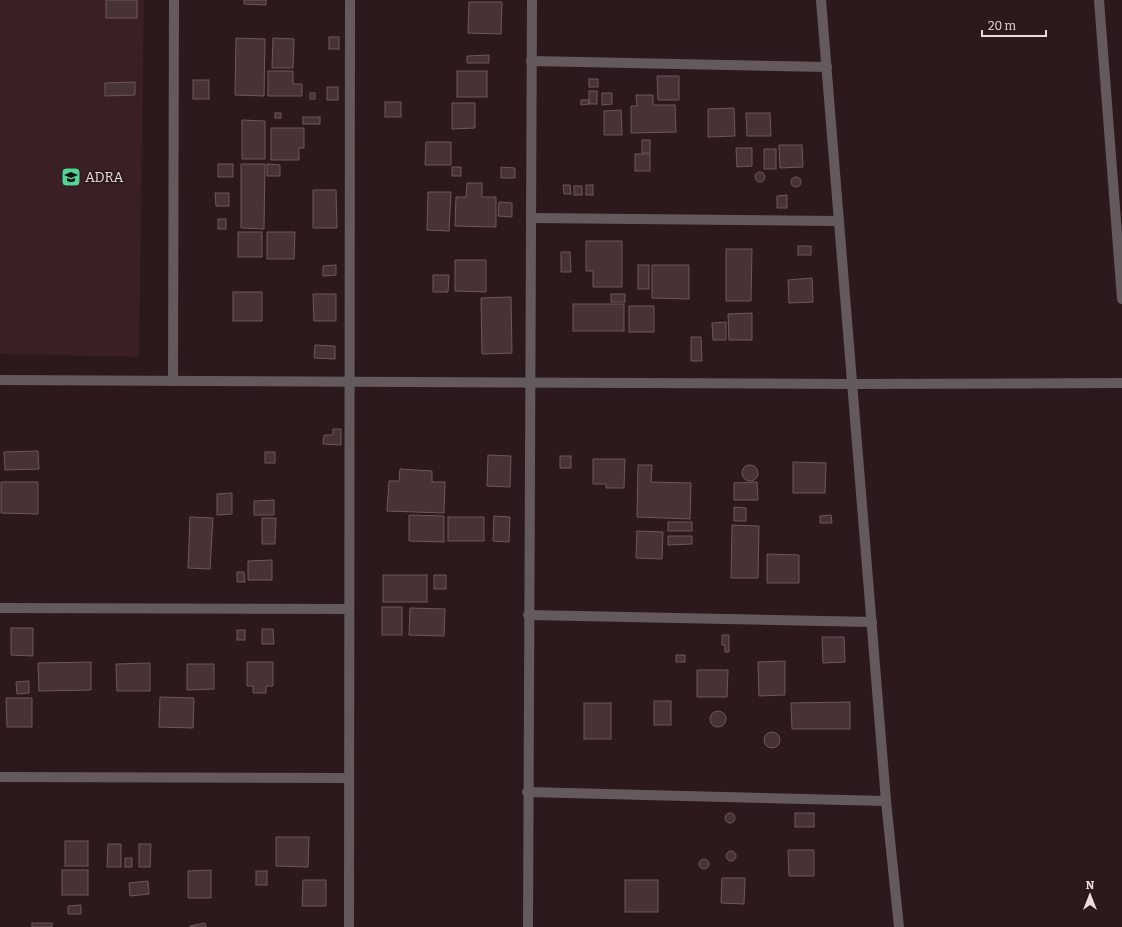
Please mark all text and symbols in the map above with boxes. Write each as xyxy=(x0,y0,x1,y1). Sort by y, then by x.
scale bar xyxy=(982,12,1046,38)
text: 20 m xyxy=(988,19,1017,33)
school or university icon: ADRA xyxy=(60,166,82,188)
place label: ADRA xyxy=(85,169,124,186)
north arrow xyxy=(1070,875,1110,915)
text: N xyxy=(1086,879,1095,892)

